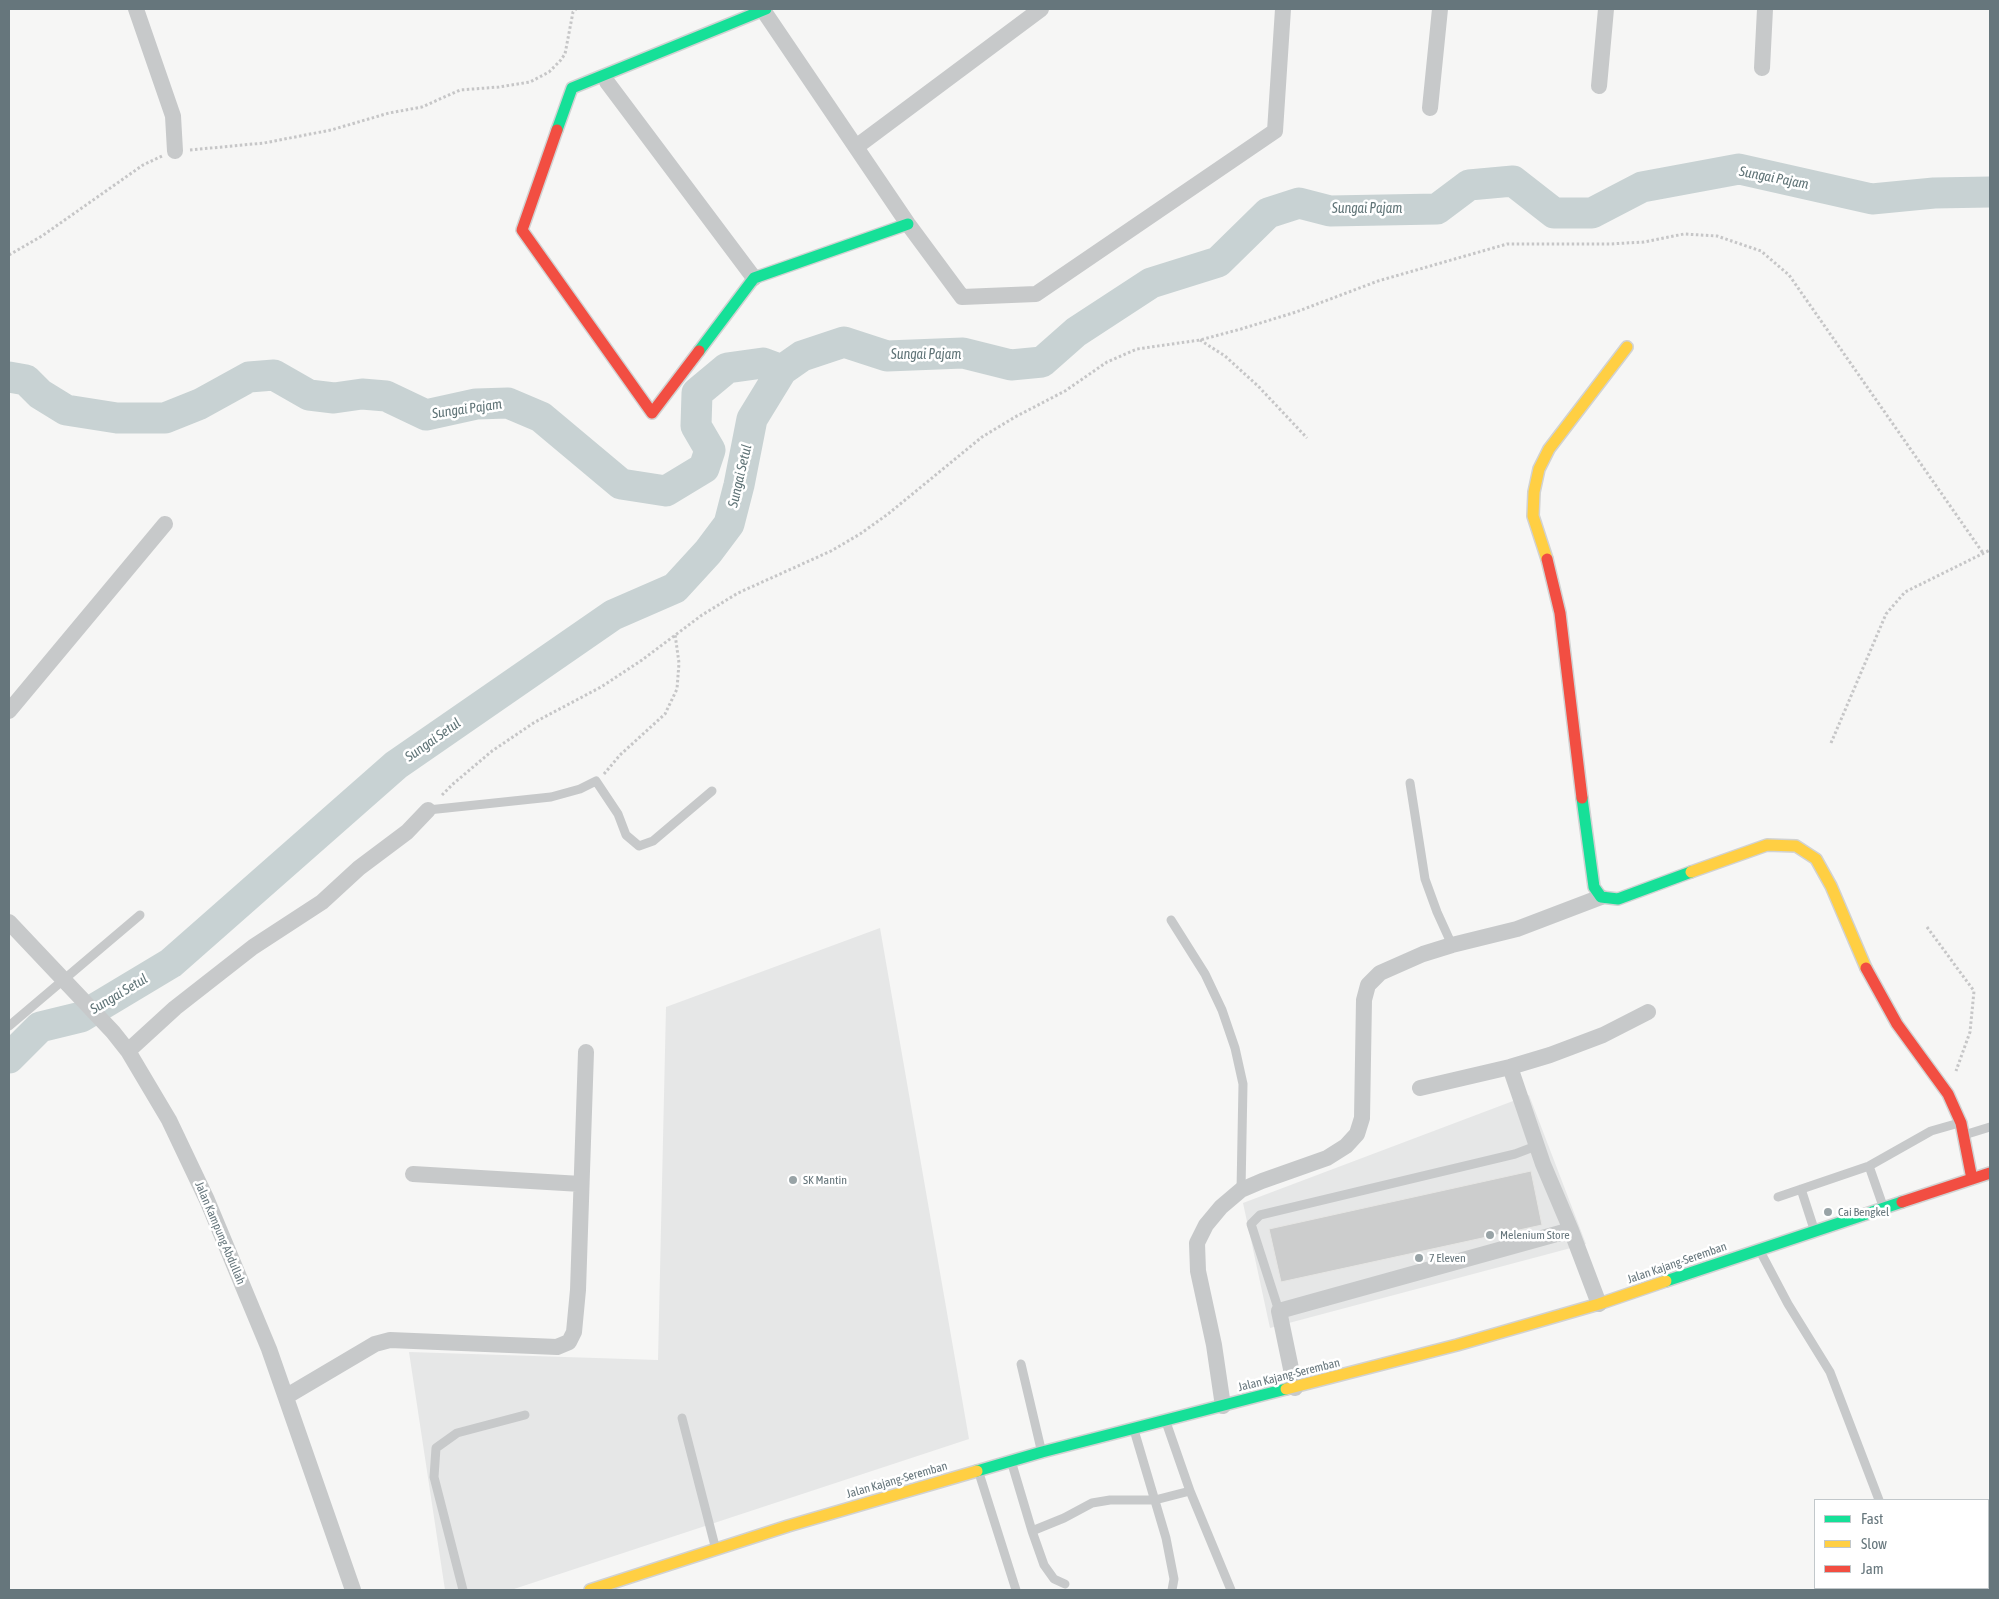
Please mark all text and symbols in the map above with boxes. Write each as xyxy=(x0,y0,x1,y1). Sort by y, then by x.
water label: Sungai Pajam xyxy=(1738,163,1810,193)
water label: Sungai Pajam xyxy=(1332,201,1402,217)
water label: Sungai Pajam xyxy=(891,347,961,363)
water label: Sungai Pajam xyxy=(431,396,503,422)
water label: Sungai Setul xyxy=(725,443,755,509)
water label: Sungai Setul xyxy=(402,715,464,765)
water label: Sungai Setul xyxy=(87,970,151,1018)
place label: SK Mantin xyxy=(803,1173,847,1187)
marker: SK Mantin xyxy=(787,1174,799,1186)
street label: Jalan Kampung Abdullah xyxy=(192,1179,248,1287)
place label: Cai Bengkel xyxy=(1838,1205,1889,1219)
marker: Cai Bengkel xyxy=(1822,1206,1834,1218)
place label: Melenium Store xyxy=(1500,1228,1570,1242)
marker: Melenium Store xyxy=(1484,1229,1496,1241)
street label: Jalan Kajang-Seremban xyxy=(1625,1239,1729,1287)
place label: 7 Eleven xyxy=(1429,1251,1466,1265)
marker: 7 Eleven xyxy=(1413,1252,1425,1264)
street label: Jalan Kajang-Seremban xyxy=(1237,1355,1341,1395)
street label: Jalan Kajang-Seremban xyxy=(845,1459,949,1501)
legend xyxy=(1814,1499,1989,1589)
text: Fast xyxy=(1861,1510,1883,1527)
text: Slow xyxy=(1861,1535,1887,1552)
text: Jam xyxy=(1861,1560,1884,1577)

